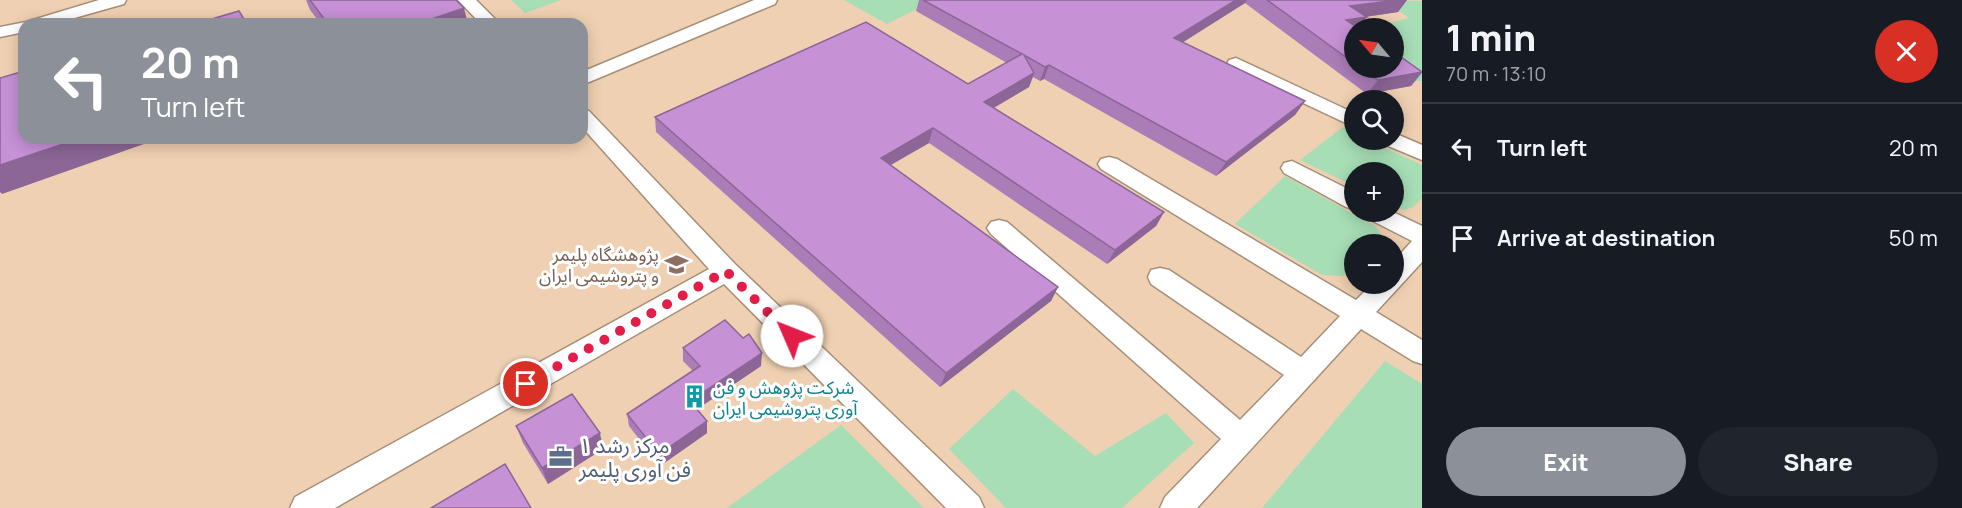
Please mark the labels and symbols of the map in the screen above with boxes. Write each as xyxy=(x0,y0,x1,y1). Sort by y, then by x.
north arrow xyxy=(1344,18,1404,78)
place label: پژوهشگاه پلیمر و پتروشیمی ایران xyxy=(539,242,659,287)
school or university icon: پژوهشگاه پلیمر و پتروشیمی ایران xyxy=(664,251,690,277)
position arrow xyxy=(760,304,824,368)
pin xyxy=(500,358,551,409)
place label: شرکت پژوهش و فن آوری پتروشیمی ایران xyxy=(713,375,858,420)
building icon: شرکت پژوهش و فن آوری پتروشیمی ایران xyxy=(682,384,708,410)
place label: ۱ مرکز رشد فن آوری پلیمر xyxy=(578,431,691,483)
office icon: ۱ مرکز رشد فن آوری پلیمر xyxy=(548,444,574,470)

